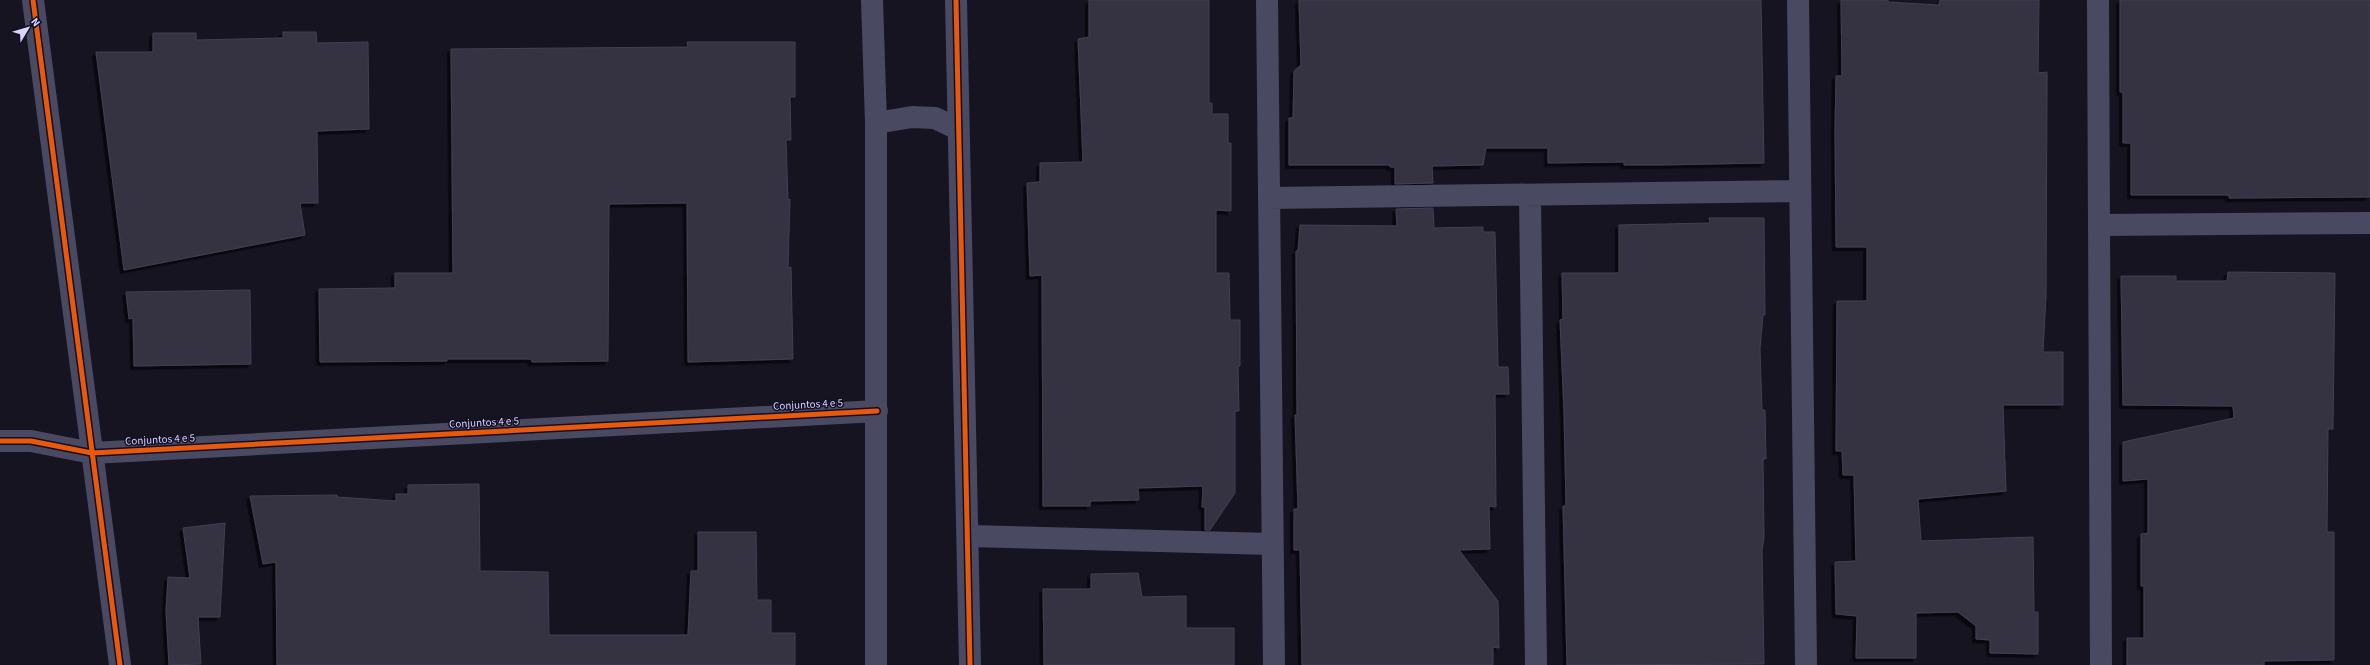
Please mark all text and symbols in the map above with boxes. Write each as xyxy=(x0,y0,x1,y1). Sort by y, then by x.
north arrow xyxy=(8,8,48,48)
text: N xyxy=(27,15,44,30)
street label: Conjuntos 4 e 5 xyxy=(773,395,843,414)
street label: Conjuntos 4 e 5 xyxy=(449,413,519,432)
street label: Conjuntos 4 e 5 xyxy=(125,430,195,449)

